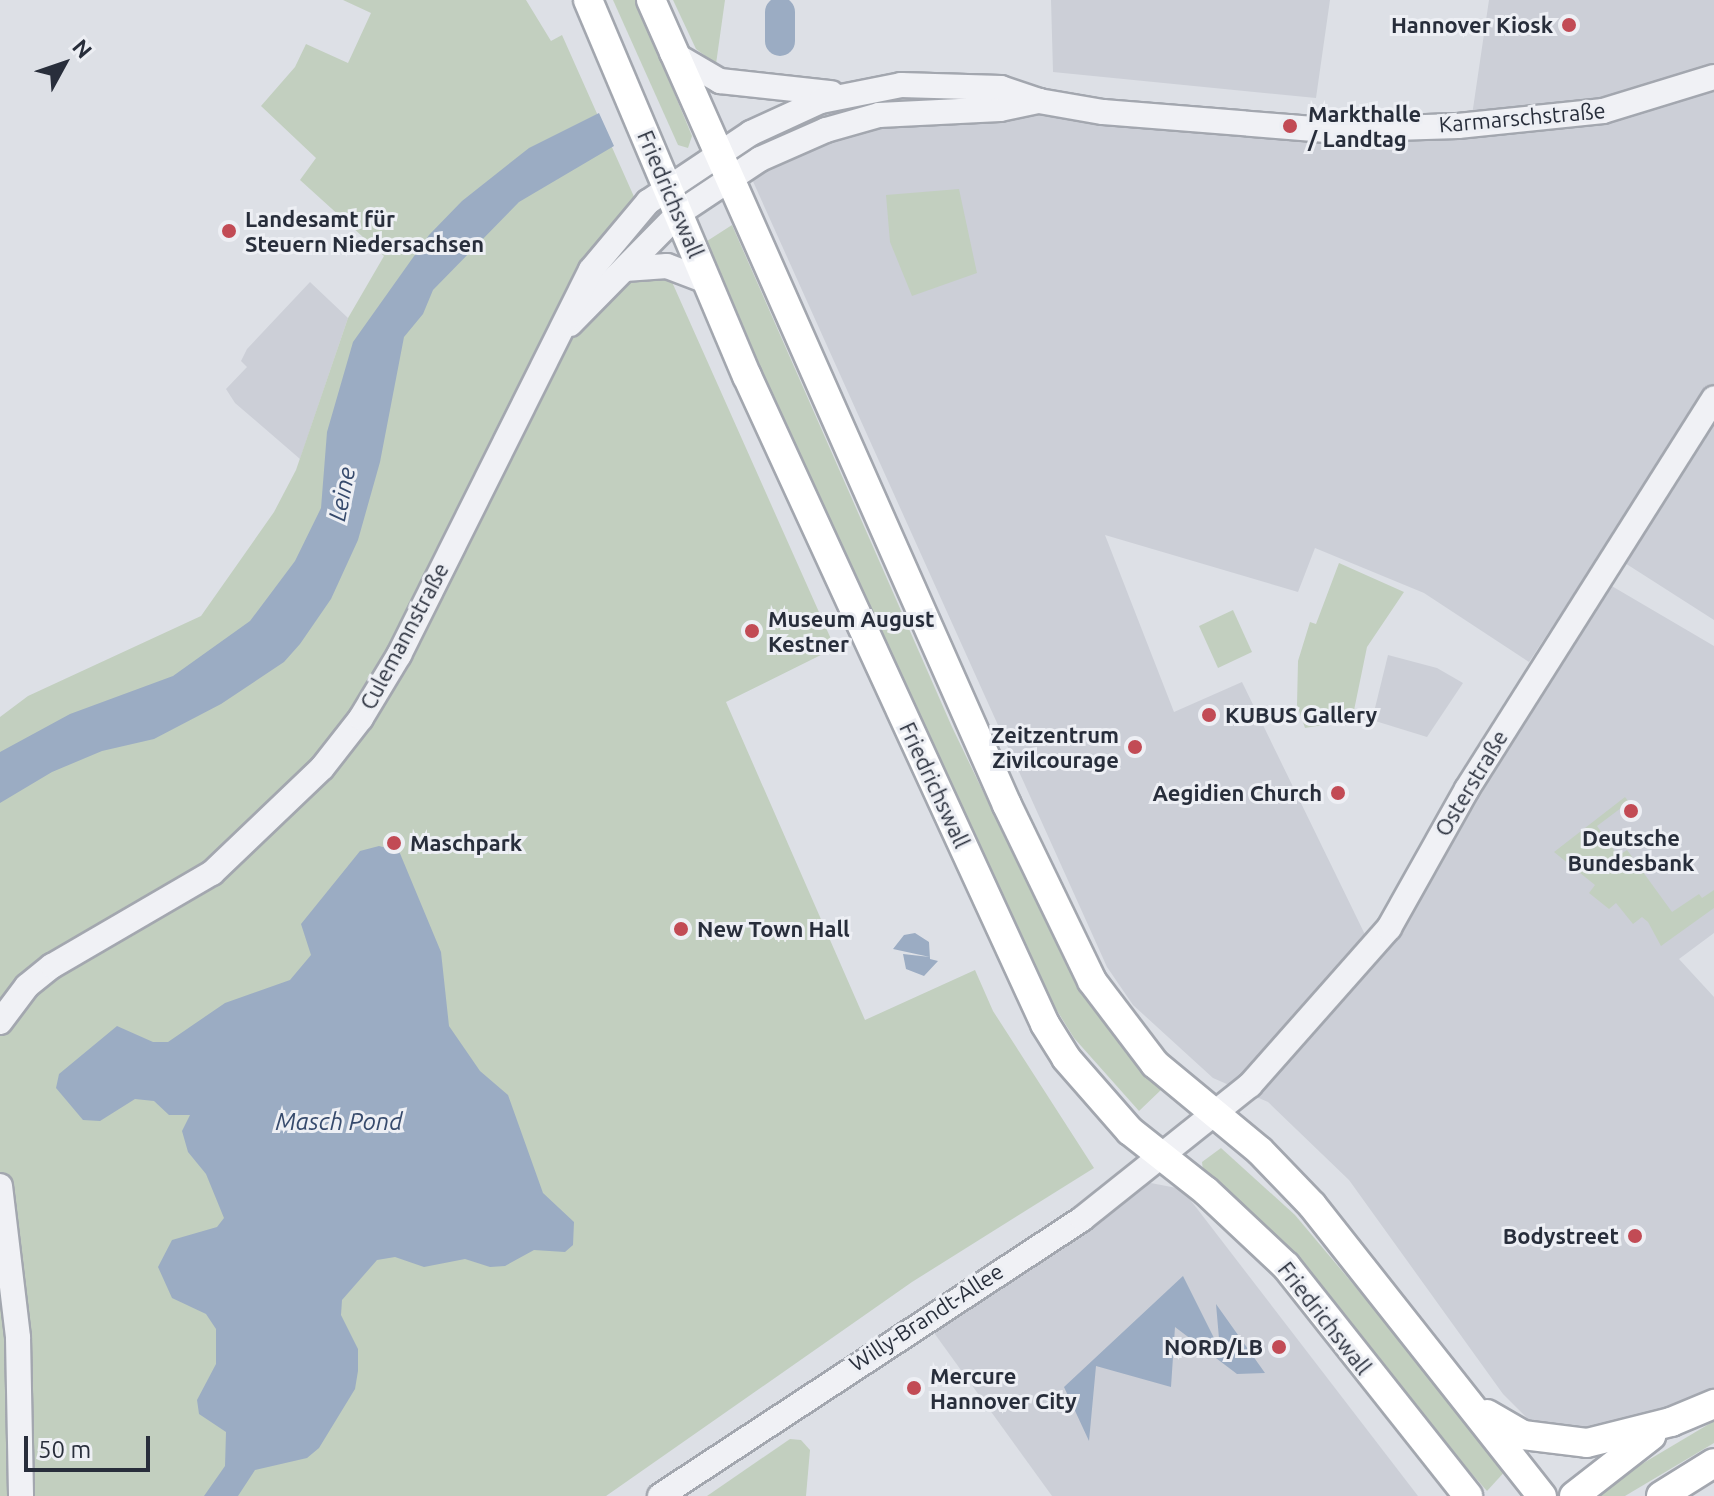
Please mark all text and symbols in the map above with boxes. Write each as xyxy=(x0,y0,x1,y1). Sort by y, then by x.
place label: Hannover Kiosk xyxy=(1391,12,1553,38)
marker: Hannover Kiosk xyxy=(1560,16,1578,34)
north arrow xyxy=(24,24,104,104)
text: N xyxy=(68,34,98,63)
street label: Karmarschstraße xyxy=(1438,97,1606,137)
place label: Markthalle / Landtag xyxy=(1308,100,1421,152)
marker: Markthalle / Landtag xyxy=(1279,115,1301,137)
street label: Friedrichswall xyxy=(632,126,710,262)
place label: Landesamt für Steuern Niedersachsen xyxy=(245,205,484,256)
marker: Landesamt für Steuern Niedersachsen xyxy=(220,222,238,240)
water label: Leine xyxy=(323,465,361,523)
street label: Culemannstraße xyxy=(354,558,454,714)
place label: Museum August Kestner xyxy=(768,605,935,656)
marker: Museum August Kestner xyxy=(743,622,761,640)
place label: KUBUS Gallery xyxy=(1225,702,1377,728)
marker: KUBUS Gallery xyxy=(1200,706,1218,724)
street label: Friedrichswall xyxy=(894,718,976,852)
place label: Zeitzentrum Zivilcourage xyxy=(991,721,1119,772)
street label: Osterstraße xyxy=(1429,725,1513,841)
marker: Zeitzentrum Zivilcourage xyxy=(1126,738,1144,756)
place label: Aegidien Church xyxy=(1153,780,1322,806)
marker: Aegidien Church xyxy=(1329,784,1347,802)
marker: Deutsche Bundesbank xyxy=(1622,802,1640,820)
place label: Deutsche Bundesbank xyxy=(1568,824,1694,876)
place label: Maschpark xyxy=(410,830,522,856)
marker: Maschpark xyxy=(385,834,403,852)
place label: New Town Hall xyxy=(697,916,850,942)
marker: New Town Hall xyxy=(672,920,690,938)
water label: Masch Pond xyxy=(275,1108,403,1136)
place label: Bodystreet xyxy=(1503,1223,1619,1249)
marker: Bodystreet xyxy=(1626,1227,1644,1245)
street label: Friedrichswall xyxy=(1273,1256,1377,1380)
street label: Willy-Brandt-Allee xyxy=(844,1257,1008,1377)
place label: NORD/LB xyxy=(1164,1334,1263,1360)
marker: NORD/LB xyxy=(1270,1338,1288,1356)
place label: Mercure Hannover City xyxy=(930,1362,1077,1414)
marker: Mercure Hannover City xyxy=(905,1379,923,1397)
scale bar xyxy=(28,1420,154,1470)
text: 50 m xyxy=(38,1436,91,1463)

